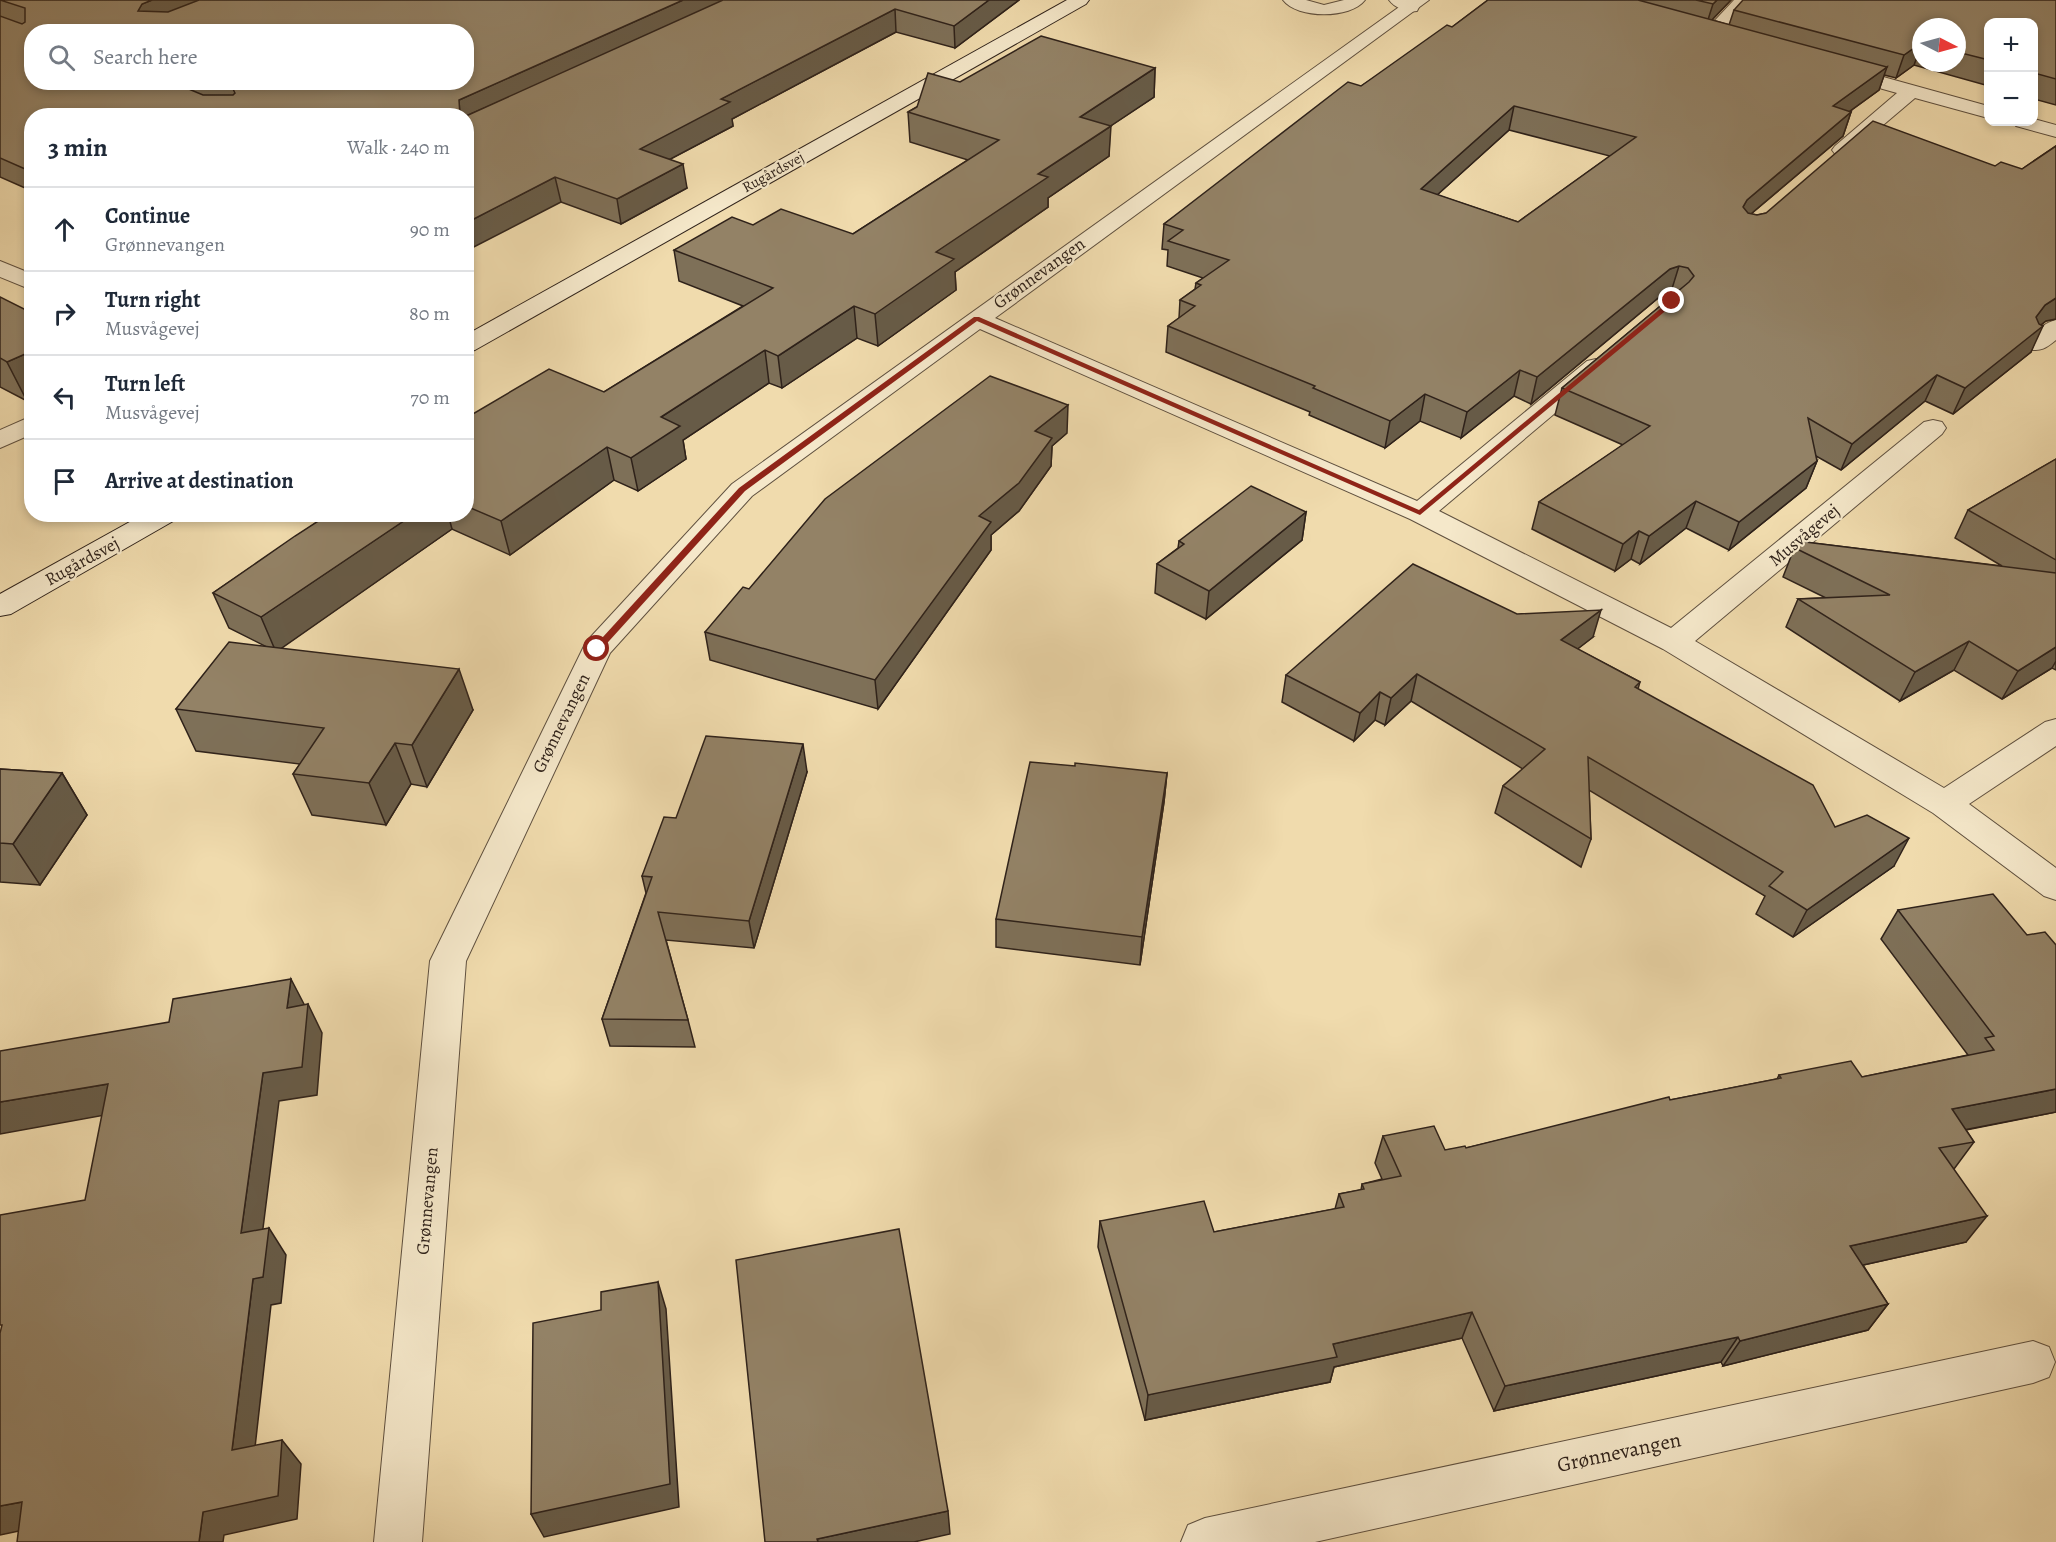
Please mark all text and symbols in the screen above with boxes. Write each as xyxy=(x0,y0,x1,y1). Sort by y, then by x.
north arrow xyxy=(1912,18,1966,72)
map controls xyxy=(1984,18,2038,126)
button: + xyxy=(1984,18,2038,72)
search box xyxy=(24,24,474,90)
icon: search xyxy=(45,41,78,74)
text: Search here xyxy=(93,42,198,72)
button: − xyxy=(1984,72,2038,126)
text: 3 min xyxy=(48,130,108,165)
text: Walk · 240 m xyxy=(347,134,450,161)
street label: Rugårdsvej xyxy=(739,147,807,197)
text: Continue xyxy=(105,201,190,231)
icon: ahead xyxy=(48,213,81,246)
text: 90 m xyxy=(410,216,450,243)
text: Grønnevangen xyxy=(105,231,225,258)
street label: Grønnevangen xyxy=(988,231,1090,314)
text: Turn right xyxy=(105,285,201,315)
route end xyxy=(1658,287,1684,313)
icon: right xyxy=(48,297,81,330)
text: 80 m xyxy=(409,300,450,327)
text: Musvågevej xyxy=(105,315,200,342)
text: Turn left xyxy=(105,369,185,399)
icon: left xyxy=(48,381,81,414)
text: 70 m xyxy=(410,384,450,411)
text: Musvågevej xyxy=(105,399,200,426)
icon: arrive xyxy=(48,465,81,498)
text: Arrive at destination xyxy=(105,466,294,496)
street label: Musvågevej xyxy=(1764,498,1844,572)
street label: Rugårdsvej xyxy=(41,531,123,591)
route start xyxy=(583,635,609,661)
street label: Grønnevangen xyxy=(527,669,596,777)
street label: Grønnevangen xyxy=(410,1146,444,1256)
street label: Grønnevangen xyxy=(1554,1425,1684,1479)

